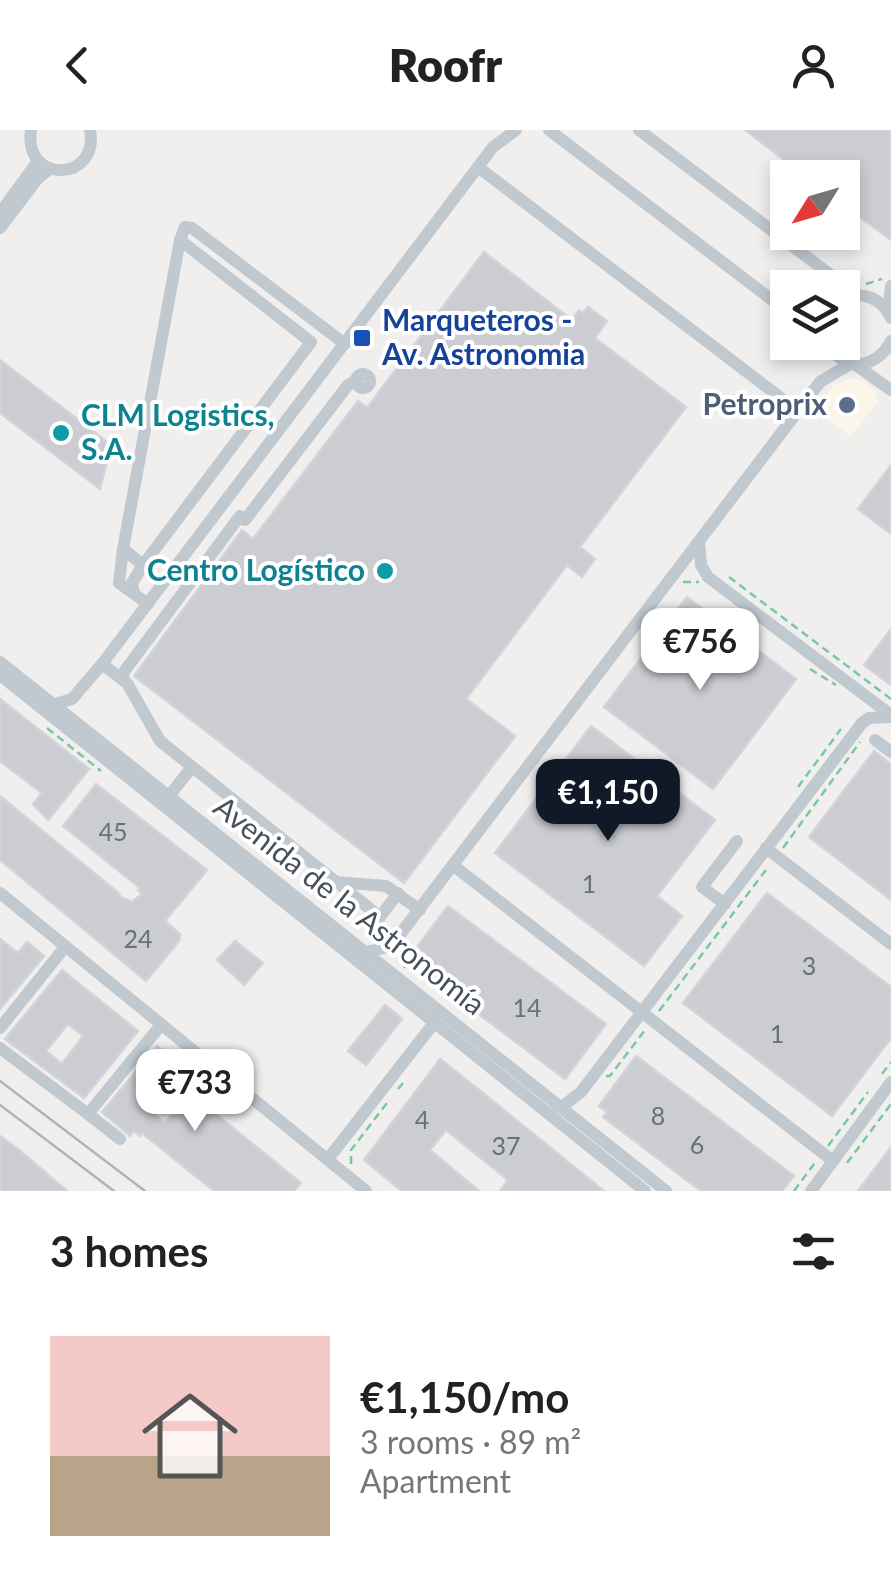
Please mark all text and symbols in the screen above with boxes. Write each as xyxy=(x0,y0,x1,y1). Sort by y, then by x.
icon: back xyxy=(50,38,105,93)
text: Roofr xyxy=(389,38,502,92)
icon: person xyxy=(786,38,841,93)
north arrow xyxy=(770,160,860,250)
map controls xyxy=(770,160,860,360)
button: layers xyxy=(770,270,860,360)
place label: Marqueteros - Av. Astronomia xyxy=(381,301,585,371)
marker: Marqueteros - Av. Astronomia xyxy=(351,327,373,349)
place label: Petroprix xyxy=(703,385,827,421)
marker: Petroprix xyxy=(836,394,858,416)
place label: CLM Logistics, S.A. xyxy=(81,396,275,466)
marker: CLM Logistics, S.A. xyxy=(50,422,72,444)
place label: Centro Logístico xyxy=(147,551,365,587)
marker: Centro Logístico xyxy=(374,560,396,582)
pin: €756 xyxy=(641,608,759,693)
text: €756 xyxy=(663,621,737,660)
pin: €1,150 xyxy=(527,759,689,844)
text: €1,150 xyxy=(558,772,658,811)
street label: Avenida de la Astronomía xyxy=(207,787,493,1021)
house number: 45 xyxy=(98,816,128,846)
house number: 1 xyxy=(582,868,596,898)
house number: 24 xyxy=(123,923,153,953)
house number: 3 xyxy=(802,950,816,980)
house number: 14 xyxy=(512,992,542,1022)
house number: 1 xyxy=(770,1018,784,1048)
pin: €733 xyxy=(136,1049,254,1134)
text: €733 xyxy=(158,1062,232,1101)
house number: 8 xyxy=(651,1100,665,1130)
house number: 4 xyxy=(415,1104,429,1134)
house number: 6 xyxy=(690,1129,704,1159)
house number: 37 xyxy=(491,1130,521,1160)
icon: filters xyxy=(786,1224,841,1279)
text: 3 homes xyxy=(50,1226,208,1276)
text: €1,150/mo xyxy=(360,1372,569,1422)
icon: home xyxy=(130,1376,250,1496)
text: 3 rooms · 89 m² xyxy=(360,1422,581,1461)
text: Apartment xyxy=(360,1461,511,1500)

